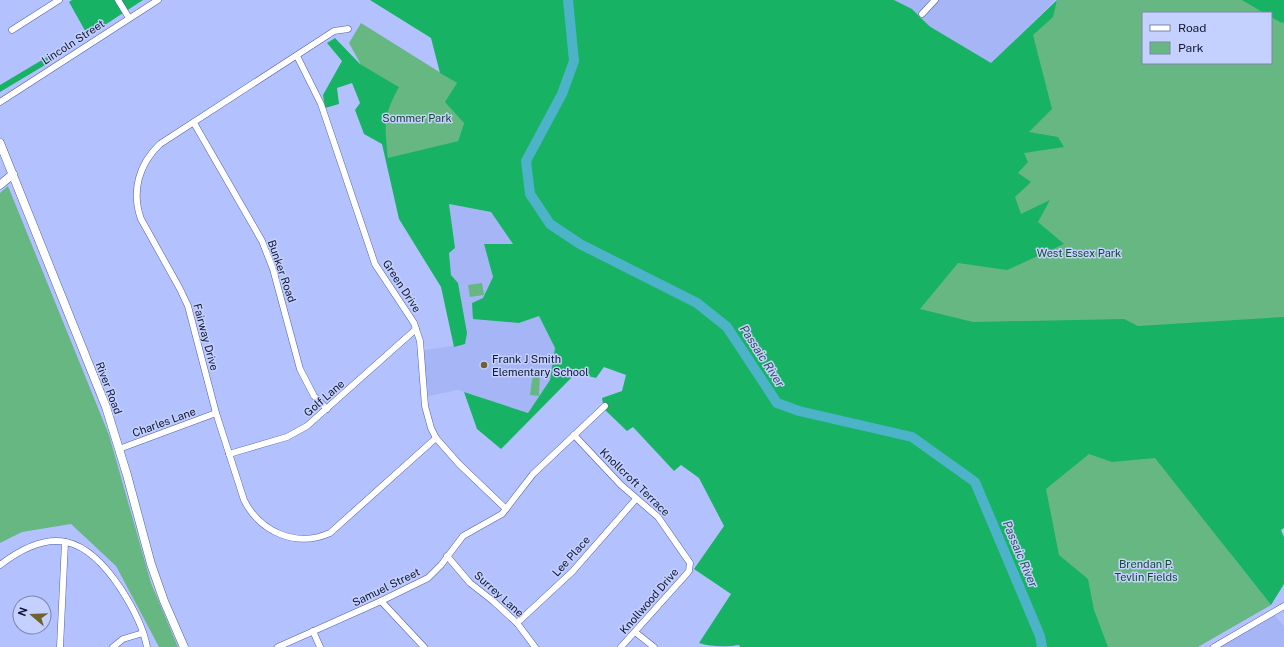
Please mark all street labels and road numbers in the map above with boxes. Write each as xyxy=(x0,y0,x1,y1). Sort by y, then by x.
street label: Lincoln Street xyxy=(40,17,106,67)
street label: Bunker Road xyxy=(266,238,298,304)
street label: Green Drive xyxy=(381,258,423,314)
street label: Fairway Drive xyxy=(191,302,221,372)
street label: River Road xyxy=(94,360,124,416)
street label: Golf Lane xyxy=(301,377,347,419)
street label: Charles Lane xyxy=(131,405,197,439)
street label: Knollcroft Terrace xyxy=(598,446,672,518)
street label: Lee Place xyxy=(550,533,592,579)
street label: Samuel Street xyxy=(350,565,422,609)
street label: Knollwood Drive xyxy=(617,566,681,636)
street label: Surrey Lane xyxy=(472,569,526,619)

